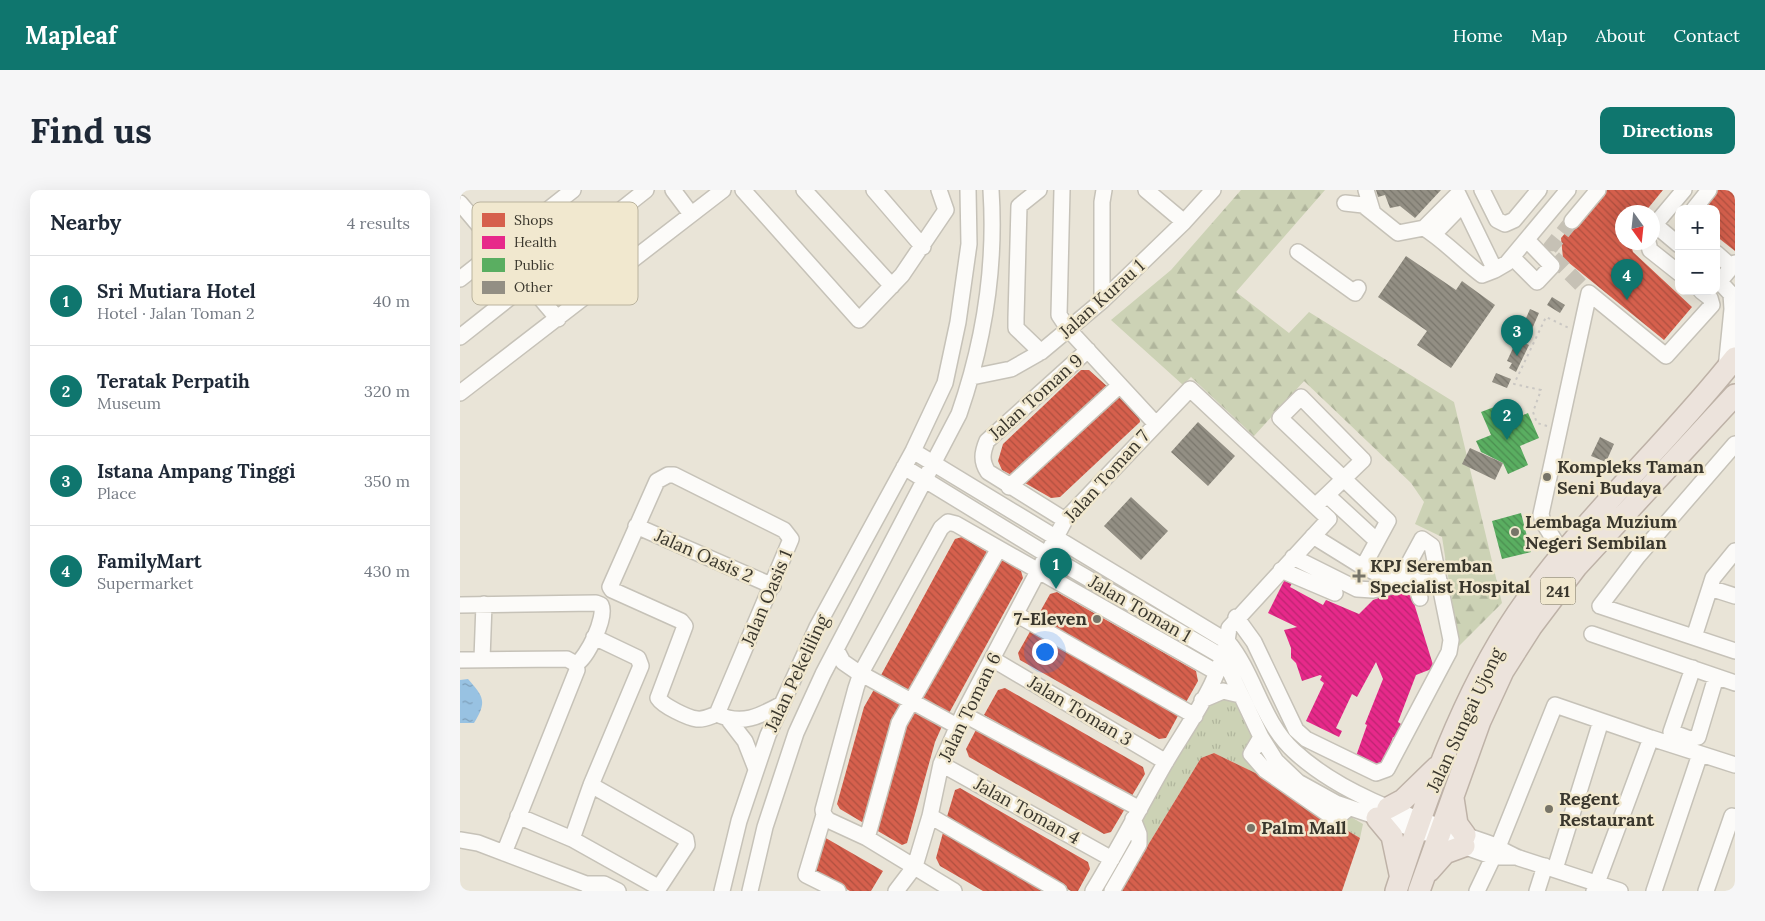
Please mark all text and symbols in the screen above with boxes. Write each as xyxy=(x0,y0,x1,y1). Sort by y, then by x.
text: Mapleaf xyxy=(25,20,117,51)
text: Home xyxy=(1453,24,1503,47)
text: Map xyxy=(1531,24,1567,47)
text: About xyxy=(1595,24,1645,47)
text: Contact xyxy=(1673,24,1740,47)
button: Directions xyxy=(1600,107,1735,154)
text: Find us xyxy=(30,108,152,153)
legend xyxy=(472,202,638,305)
north arrow xyxy=(1615,205,1660,250)
map controls xyxy=(1675,205,1720,295)
button: + xyxy=(1675,205,1720,250)
text: Nearby xyxy=(50,209,121,236)
text: Shops xyxy=(514,211,553,229)
text: 4 results xyxy=(347,213,410,233)
text: Health xyxy=(514,233,557,251)
button: − xyxy=(1675,250,1720,295)
street label: Jalan Kurau 1 xyxy=(1053,254,1149,344)
text: Public xyxy=(514,256,554,274)
pin: 4 xyxy=(1611,259,1643,300)
text: Other xyxy=(514,278,553,296)
text: Sri Mutiara Hotel xyxy=(97,279,256,303)
text: 1 xyxy=(63,291,69,311)
text: 40 m xyxy=(373,291,410,311)
text: Hotel · Jalan Toman 2 xyxy=(97,303,255,323)
pin: 3 xyxy=(1501,315,1533,356)
street label: Jalan Toman 9 xyxy=(983,349,1087,445)
text: Teratak Perpatih xyxy=(97,369,250,393)
text: 2 xyxy=(62,381,70,401)
text: 320 m xyxy=(364,381,410,401)
text: Museum xyxy=(97,393,161,413)
pin: 2 xyxy=(1491,399,1523,440)
street label: Jalan Toman 7 xyxy=(1059,425,1154,527)
place label: Kompleks Taman Seni Budaya xyxy=(1557,455,1705,499)
text: Istana Ampang Tinggi xyxy=(97,459,296,483)
text: 3 xyxy=(62,471,70,491)
text: 350 m xyxy=(364,471,410,491)
marker: Kompleks Taman Seni Budaya xyxy=(1541,471,1553,483)
text: Place xyxy=(97,483,136,503)
place label: Lembaga Muzium Negeri Sembilan xyxy=(1525,510,1677,554)
street label: Jalan Oasis 2 xyxy=(651,523,757,587)
marker: Lembaga Muzium Negeri Sembilan xyxy=(1509,526,1521,538)
street label: Jalan Oasis 1 xyxy=(736,546,797,650)
pin: 1 xyxy=(1040,548,1072,589)
text: FamilyMart xyxy=(97,549,202,573)
place label: KPJ Seremban Specialist Hospital xyxy=(1370,554,1531,598)
text: 4 xyxy=(62,561,70,581)
text: 430 m xyxy=(364,561,410,581)
marker: KPJ Seremban Specialist Hospital xyxy=(1352,569,1366,583)
street label: Jalan Toman 1 xyxy=(1084,570,1196,647)
text: Supermarket xyxy=(97,573,193,593)
road number: 241 xyxy=(1540,578,1576,604)
place label: 7-Eleven xyxy=(1014,607,1088,630)
street label: Jalan Pekeliling xyxy=(759,610,834,736)
marker: 7-Eleven xyxy=(1091,613,1103,625)
your location xyxy=(1032,639,1058,665)
street label: Jalan Sungai Ujong xyxy=(1421,643,1508,796)
street label: Jalan Toman 6 xyxy=(933,649,1006,766)
street label: Jalan Toman 3 xyxy=(1023,670,1137,751)
street label: Jalan Toman 4 xyxy=(969,772,1084,849)
place label: Regent Restaurant xyxy=(1559,787,1655,831)
marker: Regent Restaurant xyxy=(1543,803,1555,815)
place label: Palm Mall xyxy=(1261,816,1347,839)
marker: Palm Mall xyxy=(1245,822,1257,834)

